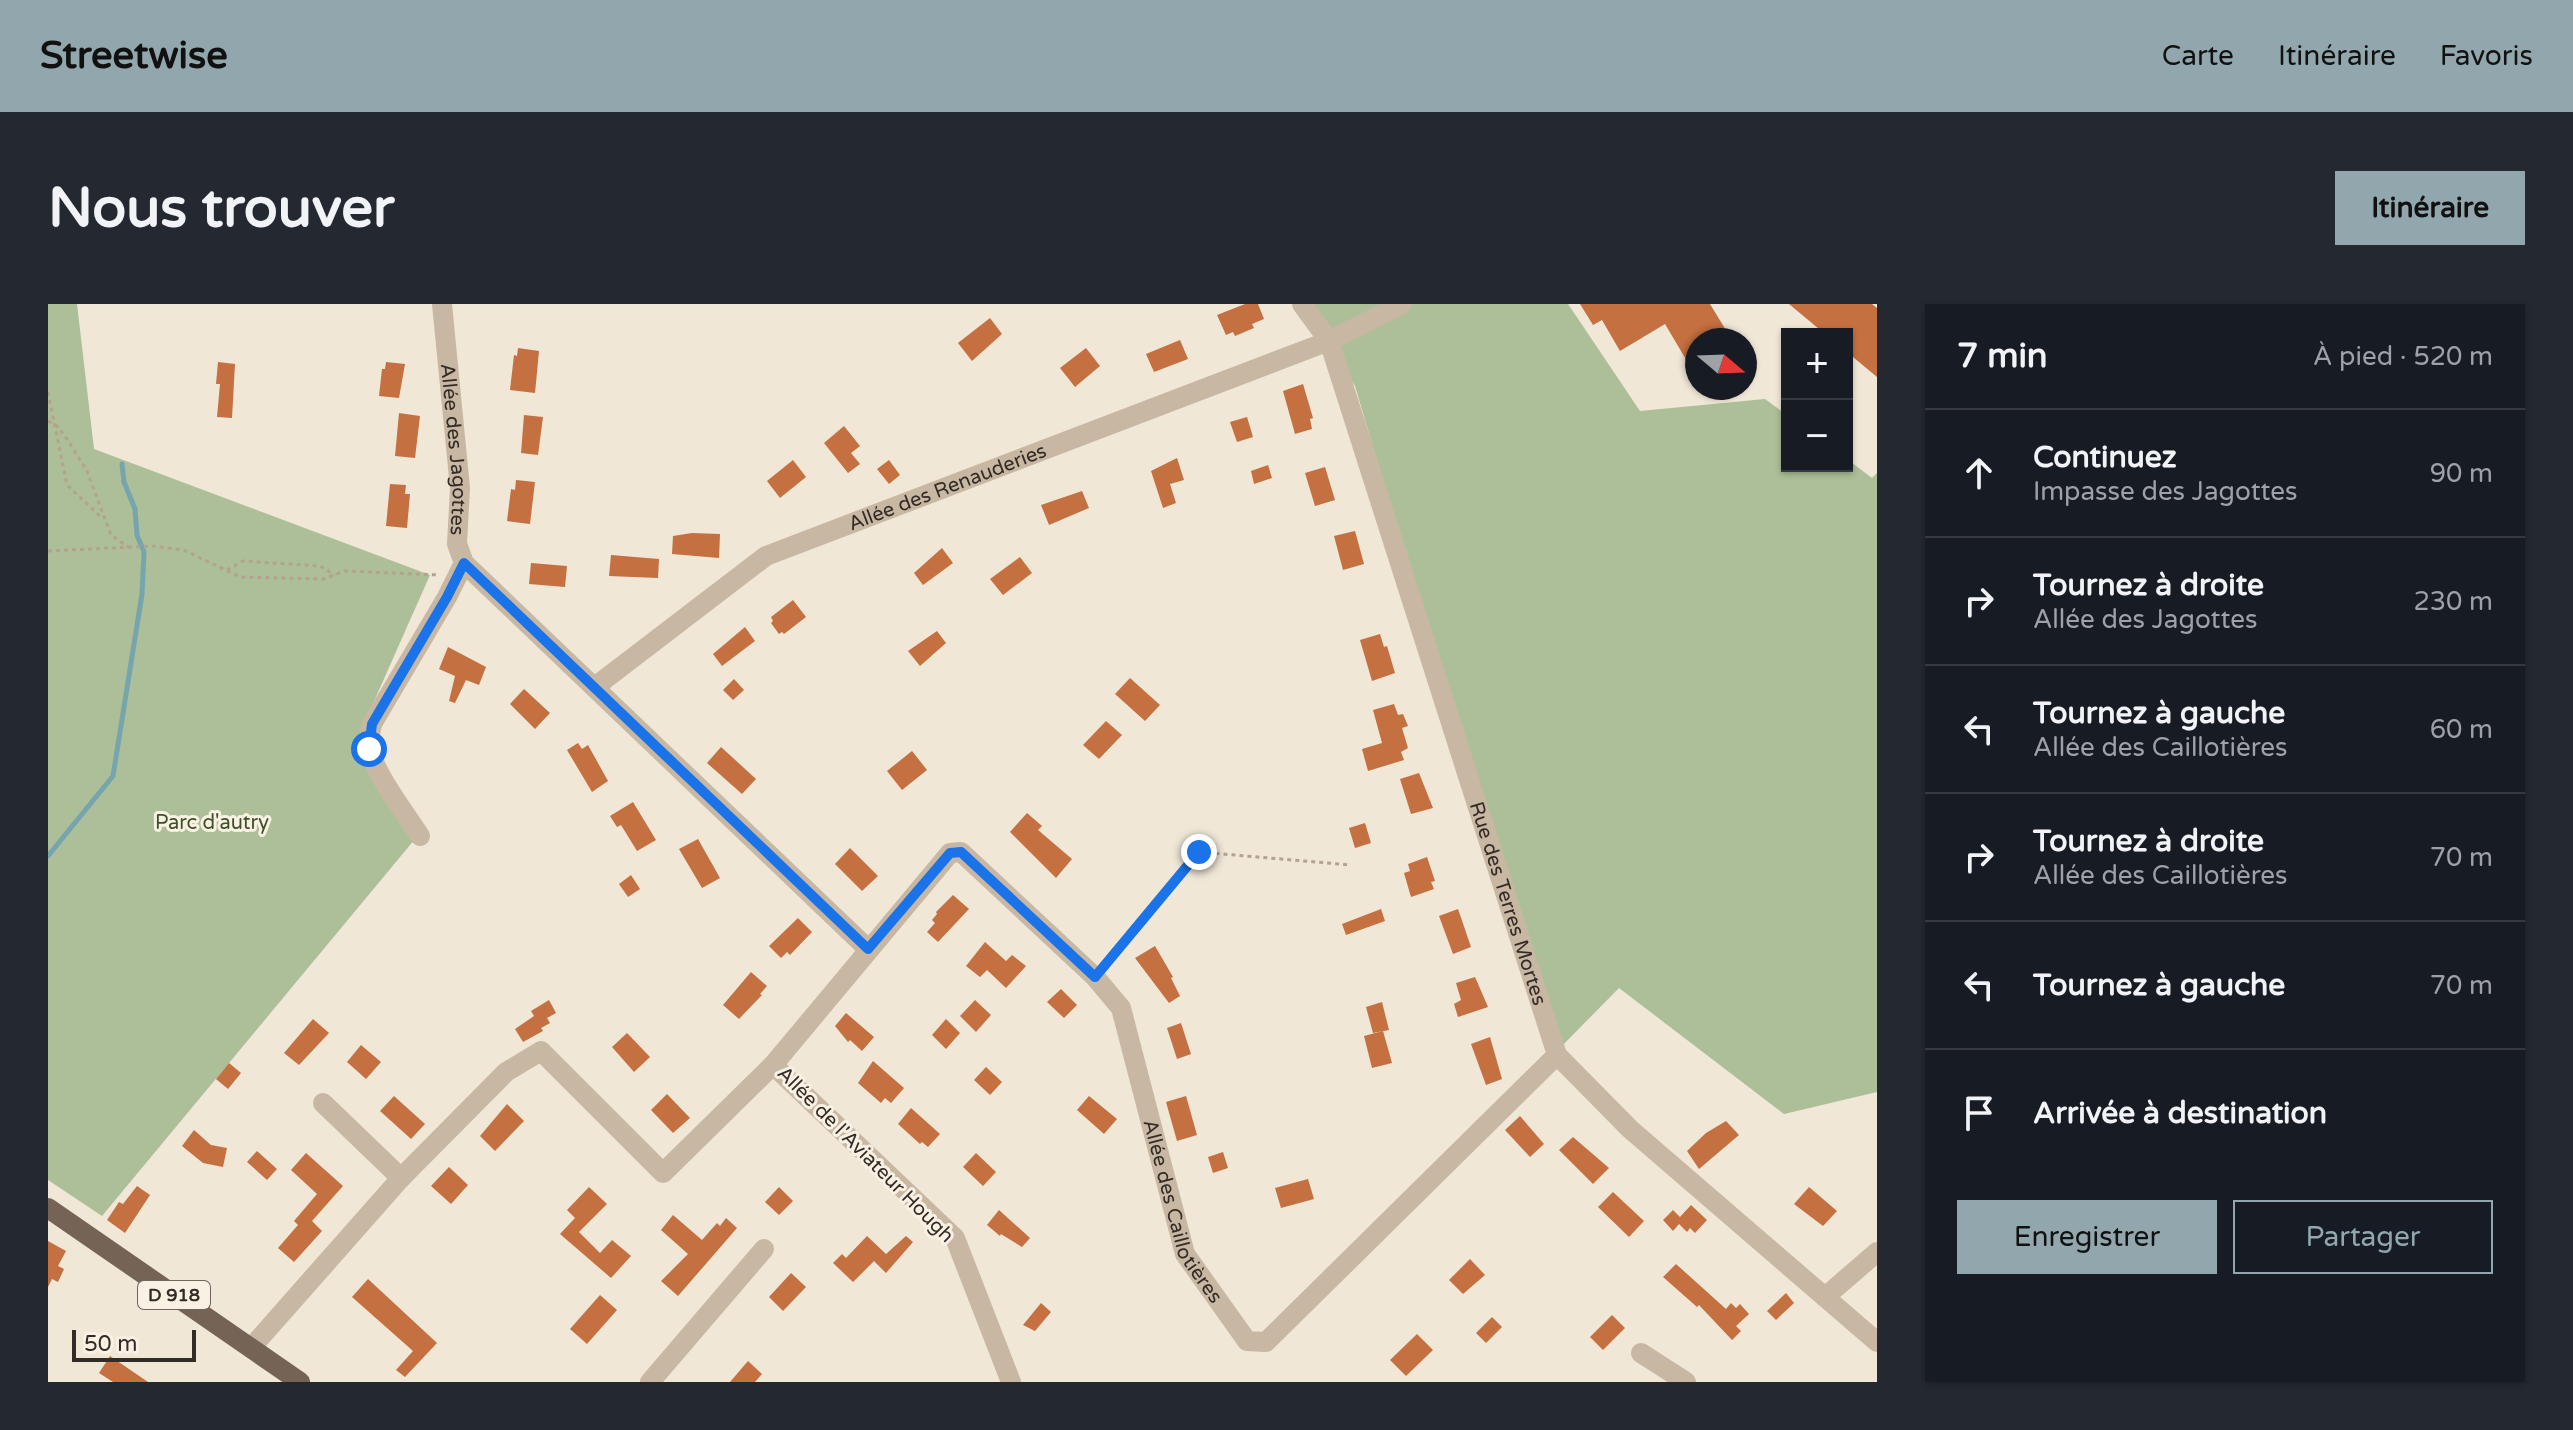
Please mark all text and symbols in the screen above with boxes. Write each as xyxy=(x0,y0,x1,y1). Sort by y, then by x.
text: Streetwise xyxy=(40,33,228,79)
text: Carte xyxy=(2162,39,2234,73)
text: Itinéraire xyxy=(2278,39,2396,73)
text: Favoris xyxy=(2440,39,2533,73)
button: Itinéraire xyxy=(2335,171,2525,245)
text: Nous trouver xyxy=(48,175,394,242)
north arrow xyxy=(1685,328,1757,400)
map controls xyxy=(1781,328,1853,472)
button: + xyxy=(1781,328,1853,400)
text: 7 min xyxy=(1957,336,2048,377)
text: À pied · 520 m xyxy=(2313,341,2493,372)
street label: Allée des Jagottes xyxy=(435,362,471,536)
button: − xyxy=(1781,400,1853,472)
street label: Allée des Renauderies xyxy=(845,439,1050,536)
text: Continuez xyxy=(2033,439,2177,476)
icon: ahead xyxy=(1957,451,2001,495)
text: 90 m xyxy=(2430,458,2493,489)
text: Impasse des Jagottes xyxy=(2033,476,2298,507)
text: Tournez à droite xyxy=(2033,567,2264,604)
icon: right xyxy=(1957,579,2001,623)
text: 230 m xyxy=(2413,586,2493,617)
text: Allée des Jagottes xyxy=(2033,604,2257,635)
text: Tournez à gauche xyxy=(2033,695,2285,732)
icon: left xyxy=(1957,707,2001,751)
text: 60 m xyxy=(2430,714,2493,745)
route start xyxy=(351,731,387,767)
text: Allée des Caillotières xyxy=(2033,732,2287,763)
street label: Rue des Terres Mortes xyxy=(1464,799,1551,1008)
park label: Parc d'autry xyxy=(155,811,269,835)
text: Tournez à droite xyxy=(2033,823,2264,860)
route end xyxy=(1181,834,1217,870)
icon: right xyxy=(1957,835,2001,879)
text: 70 m xyxy=(2430,842,2493,873)
text: Allée des Caillotières xyxy=(2033,860,2287,891)
icon: left xyxy=(1957,963,2001,1007)
text: Tournez à gauche xyxy=(2033,967,2285,1004)
text: 70 m xyxy=(2430,970,2493,1001)
street label: Allée de l'Aviateur Hough xyxy=(772,1061,959,1248)
icon: arrive xyxy=(1957,1091,2001,1135)
text: Arrivée à destination xyxy=(2033,1095,2327,1132)
street label: Allée des Caillotières xyxy=(1138,1117,1227,1308)
button: Enregistrer xyxy=(1957,1200,2217,1274)
button: Partager xyxy=(2233,1200,2493,1274)
road number: D 918 xyxy=(138,1281,210,1309)
scale bar xyxy=(72,1326,196,1362)
text: 50 m xyxy=(84,1331,138,1357)

